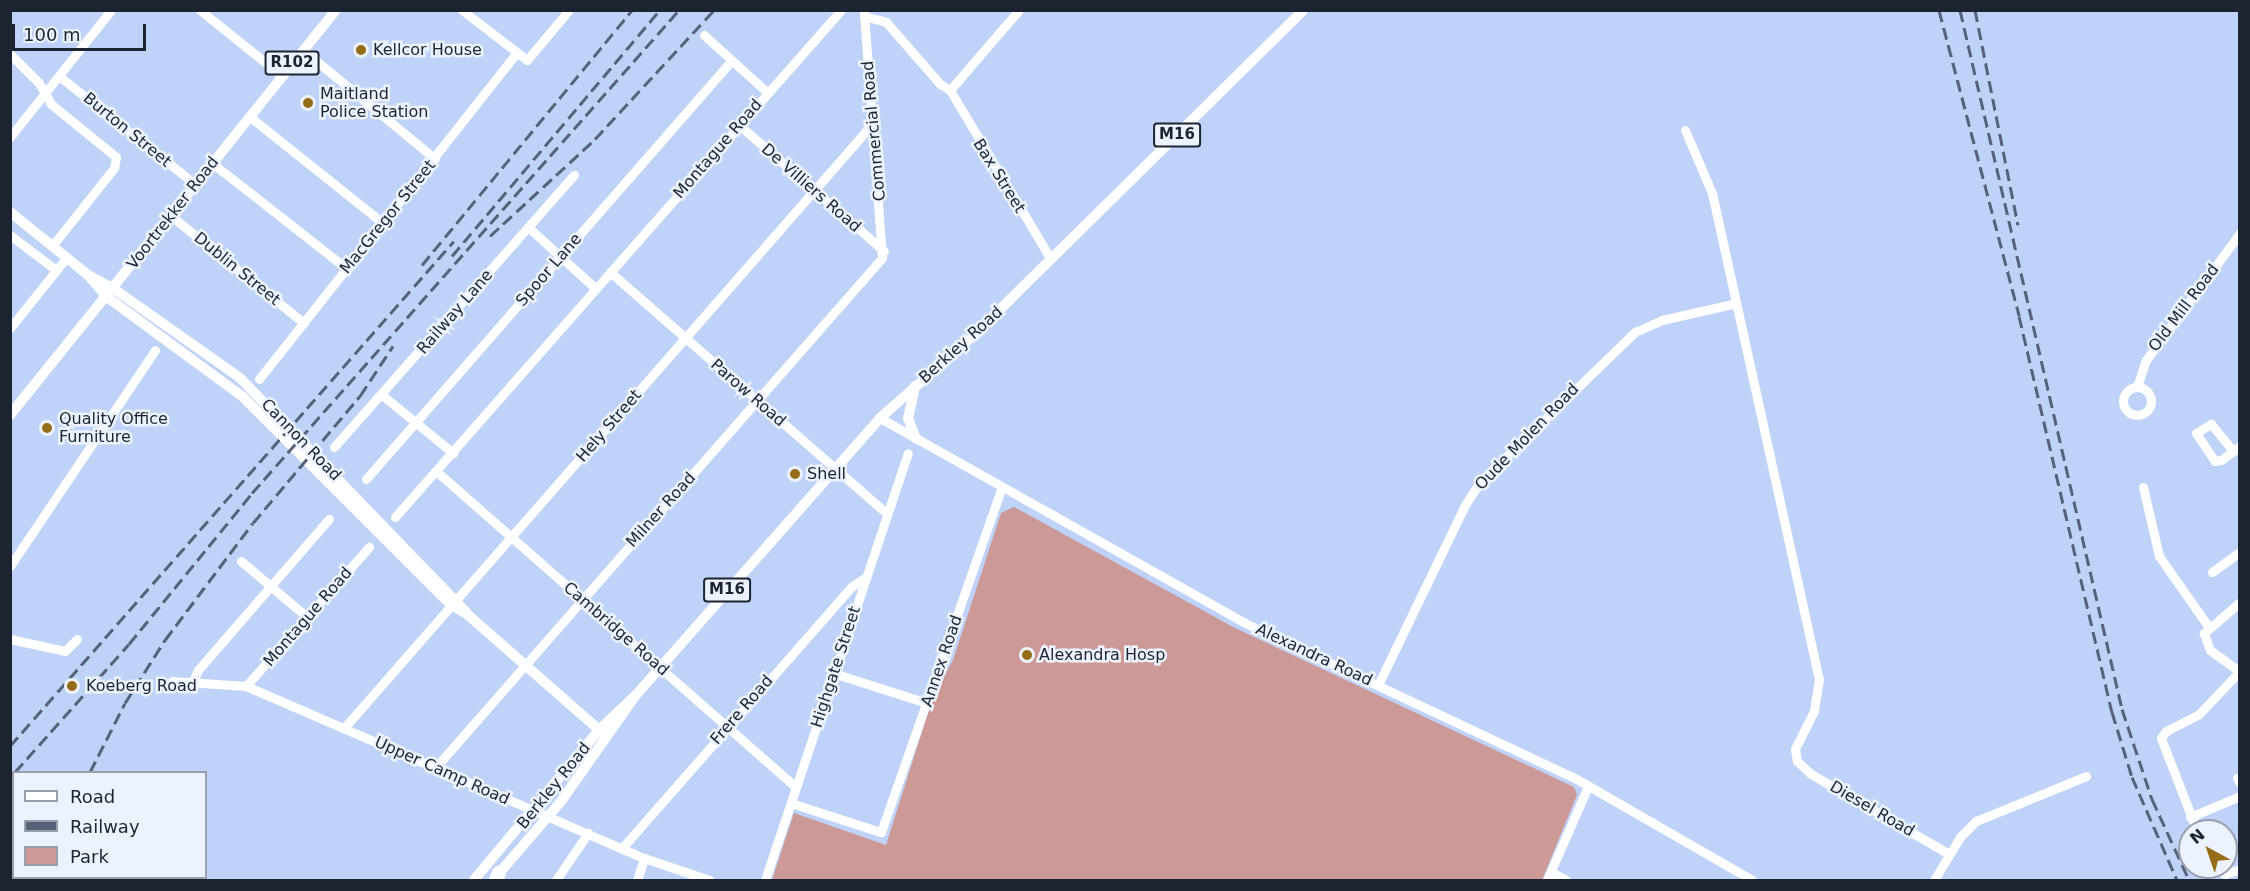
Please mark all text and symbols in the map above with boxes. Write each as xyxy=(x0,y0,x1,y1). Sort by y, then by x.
scale bar xyxy=(15,12,148,50)
text: 100 m xyxy=(23,24,81,45)
place label: Kellcor House xyxy=(373,40,482,60)
marker: Kellcor House xyxy=(354,43,368,57)
road number: R102 xyxy=(264,51,320,75)
street label: Commercial Road xyxy=(858,60,890,202)
place label: Maitland Police Station xyxy=(320,84,428,122)
street label: Burton Street xyxy=(79,89,175,171)
street label: Montague Road xyxy=(670,95,766,203)
marker: Maitland Police Station xyxy=(301,96,315,110)
road number: M16 xyxy=(1153,123,1201,147)
street label: Bax Street xyxy=(969,135,1029,217)
street label: De Villiers Road xyxy=(757,140,865,236)
street label: Voortrekker Road xyxy=(123,153,223,273)
street label: MacGregor Street xyxy=(336,156,440,278)
street label: Dublin Street xyxy=(190,228,284,310)
street label: Spoor Lane xyxy=(512,230,586,310)
street label: Old Mill Road xyxy=(2145,260,2223,356)
street label: Railway Lane xyxy=(413,266,497,358)
street label: Berkley Road xyxy=(915,303,1007,387)
street label: Parow Road xyxy=(707,355,789,431)
street label: Oude Molen Road xyxy=(1471,380,1583,494)
street label: Hely Street xyxy=(572,386,646,466)
street label: Cannon Road xyxy=(257,395,345,485)
place label: Quality Office Furniture xyxy=(59,409,168,447)
marker: Quality Office Furniture xyxy=(40,421,54,435)
place label: Shell xyxy=(807,464,846,484)
marker: Shell xyxy=(788,467,802,481)
street label: Milner Road xyxy=(622,468,700,552)
street label: Montague Road xyxy=(260,563,356,671)
street label: Cambridge Road xyxy=(559,578,673,680)
road number: M16 xyxy=(703,578,751,602)
street label: Highgate Street xyxy=(807,604,865,730)
street label: Annex Road xyxy=(917,613,967,709)
street label: Alexandra Road xyxy=(1253,620,1375,690)
place label: Alexandra Hosp xyxy=(1039,645,1165,665)
marker: Alexandra Hosp xyxy=(1020,648,1034,662)
street label: Frere Road xyxy=(707,671,777,749)
place label: Koeberg Road xyxy=(86,676,197,696)
marker: Koeberg Road xyxy=(63,677,81,695)
street label: Upper Camp Road xyxy=(372,733,512,809)
street label: Berkley Road xyxy=(513,739,595,833)
legend xyxy=(12,771,207,879)
street label: Diesel Road xyxy=(1826,777,1918,841)
text: Road xyxy=(70,786,115,807)
text: Railway xyxy=(70,816,140,837)
north arrow xyxy=(2178,819,2238,879)
text: N xyxy=(2186,825,2209,848)
text: Park xyxy=(70,846,109,867)

